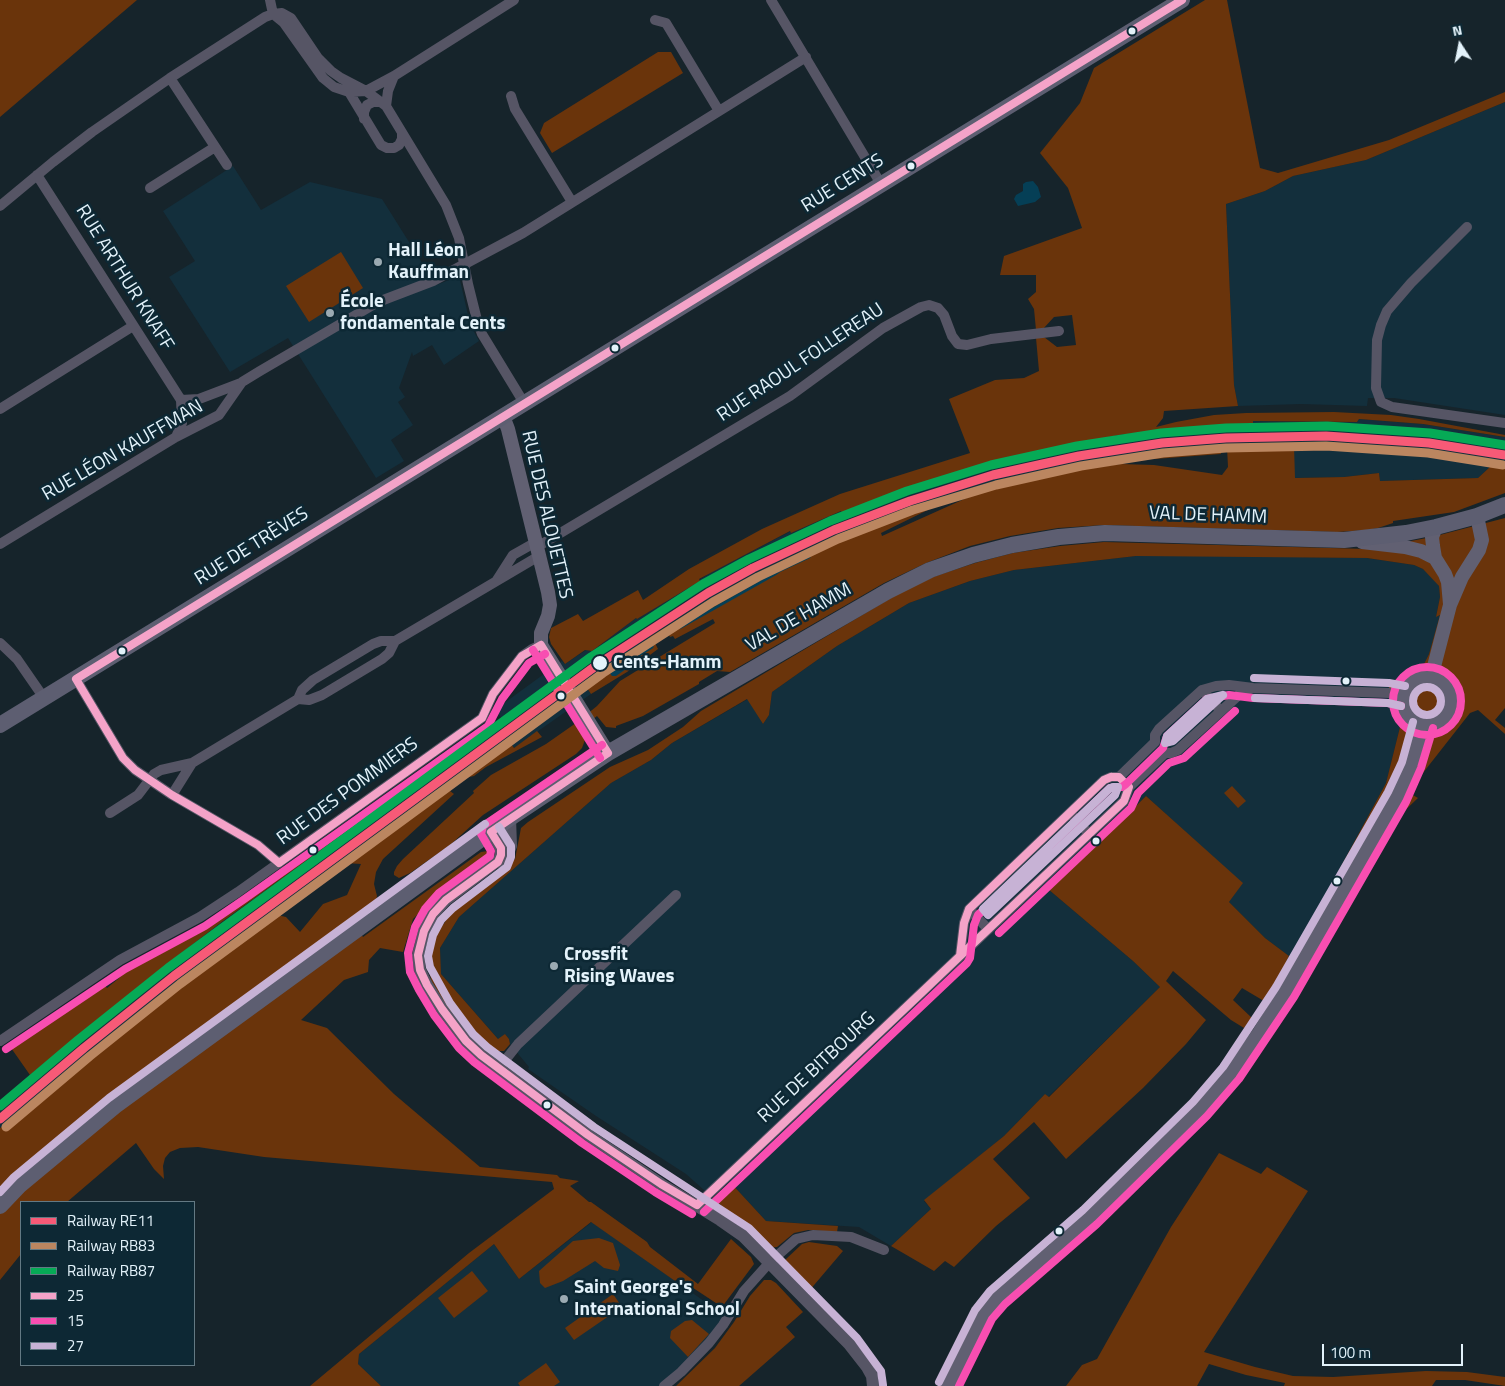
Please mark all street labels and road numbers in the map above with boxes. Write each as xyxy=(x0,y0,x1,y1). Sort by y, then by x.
street label: RUE CENTS xyxy=(798,150,888,218)
street label: RUE ARTHUR KNAFF xyxy=(70,201,178,355)
street label: RUE RAOUL FOLLEREAU xyxy=(713,299,889,427)
street label: RUE LÉON KAUFFMAN xyxy=(38,396,208,506)
street label: RUE DES ALOUETTES xyxy=(516,429,576,601)
street label: RUE DE TRÈVES xyxy=(191,503,313,591)
street label: VAL DE HAMM xyxy=(1149,503,1267,529)
street label: VAL DE HAMM xyxy=(742,579,856,657)
street label: RUE DES POMMIERS xyxy=(273,733,423,851)
street label: RUE DE BITBOURG xyxy=(754,1008,880,1128)

